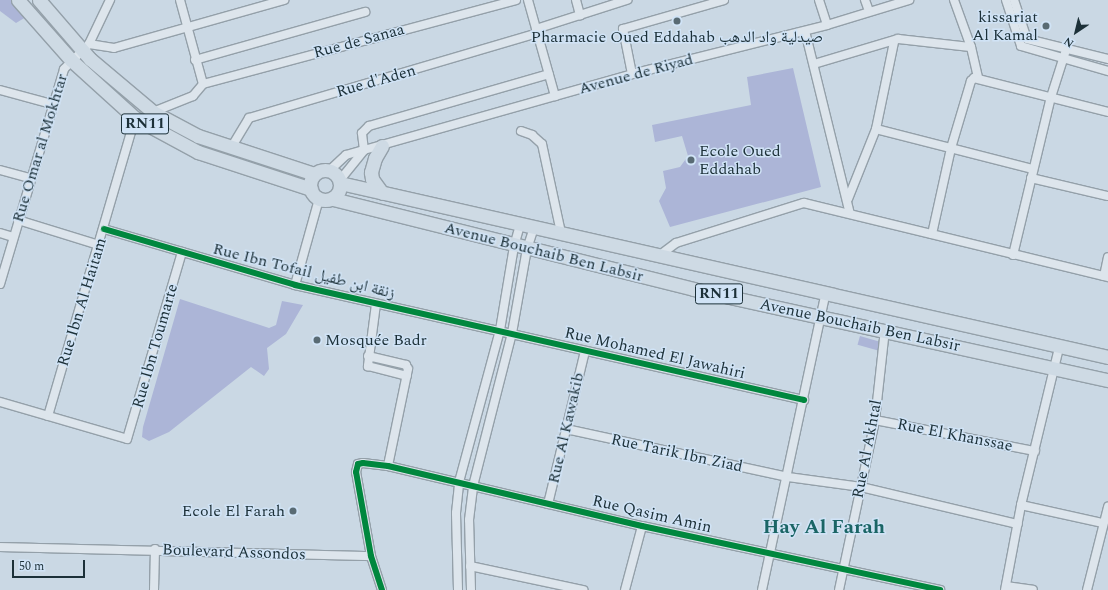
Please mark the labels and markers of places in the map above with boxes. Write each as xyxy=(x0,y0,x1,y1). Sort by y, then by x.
place label: kissariat Al Kamal xyxy=(972,7,1038,45)
marker: Pharmacie Oued Eddahab صيدلية واد الدهب xyxy=(672,16,682,26)
marker: kissariat Al Kamal xyxy=(1041,21,1051,31)
place label: Pharmacie Oued Eddahab صيدلية واد الدهب xyxy=(531,27,823,47)
place label: Ecole Oued Eddahab xyxy=(699,141,781,179)
marker: Ecole Oued Eddahab xyxy=(686,155,696,165)
place label: Mosquée Badr xyxy=(325,330,427,350)
marker: Mosquée Badr xyxy=(312,335,322,345)
place label: Ecole El Farah xyxy=(182,501,285,521)
marker: Ecole El Farah xyxy=(288,506,298,516)

